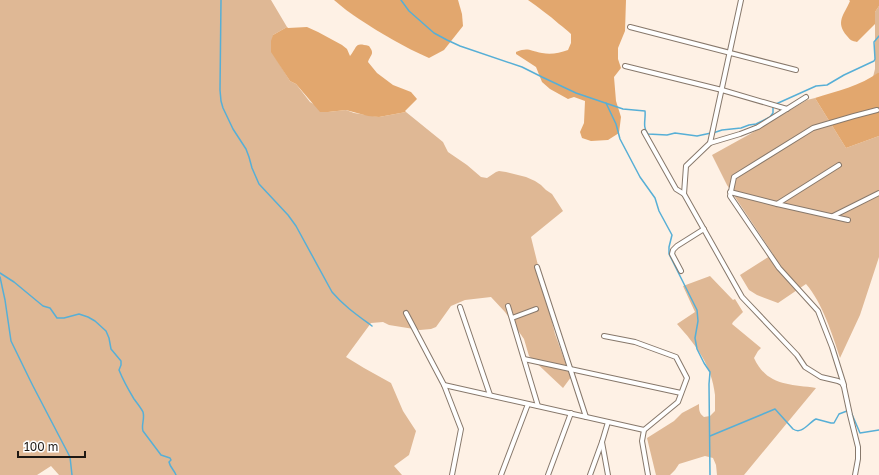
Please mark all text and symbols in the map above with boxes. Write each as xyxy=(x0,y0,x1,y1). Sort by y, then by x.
scale bar xyxy=(18,433,85,459)
text: 100 m xyxy=(24,439,58,454)

